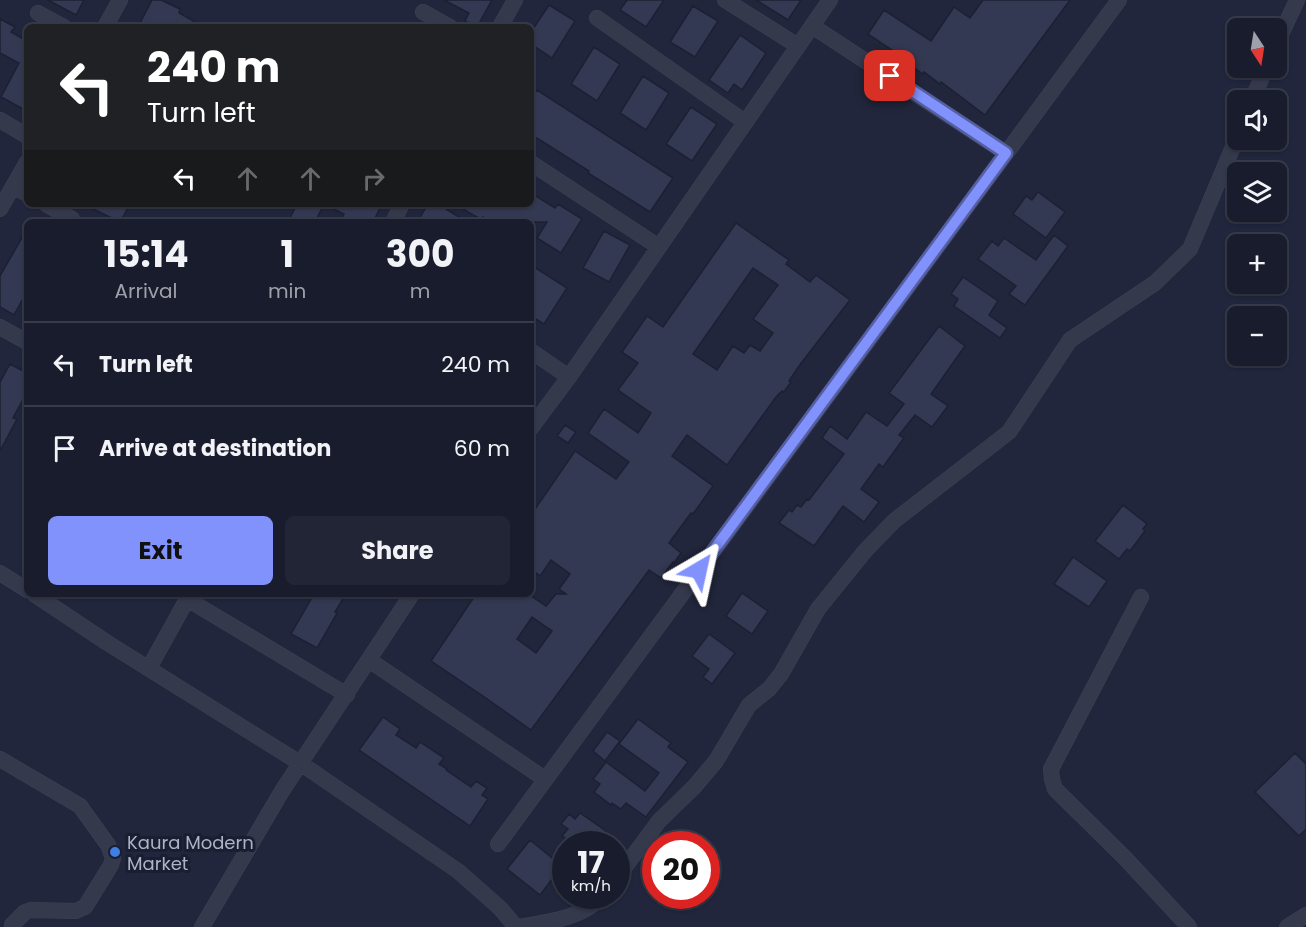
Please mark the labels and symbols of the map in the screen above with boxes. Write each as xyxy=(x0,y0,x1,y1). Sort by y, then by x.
north arrow xyxy=(1227,18,1287,78)
pin xyxy=(864,50,915,101)
position arrow xyxy=(667,538,731,602)
place label: Kaura Modern Market xyxy=(127,830,254,876)
speed limit sign: 20 xyxy=(642,831,720,909)
marker: Kaura Modern Market xyxy=(108,845,122,859)

